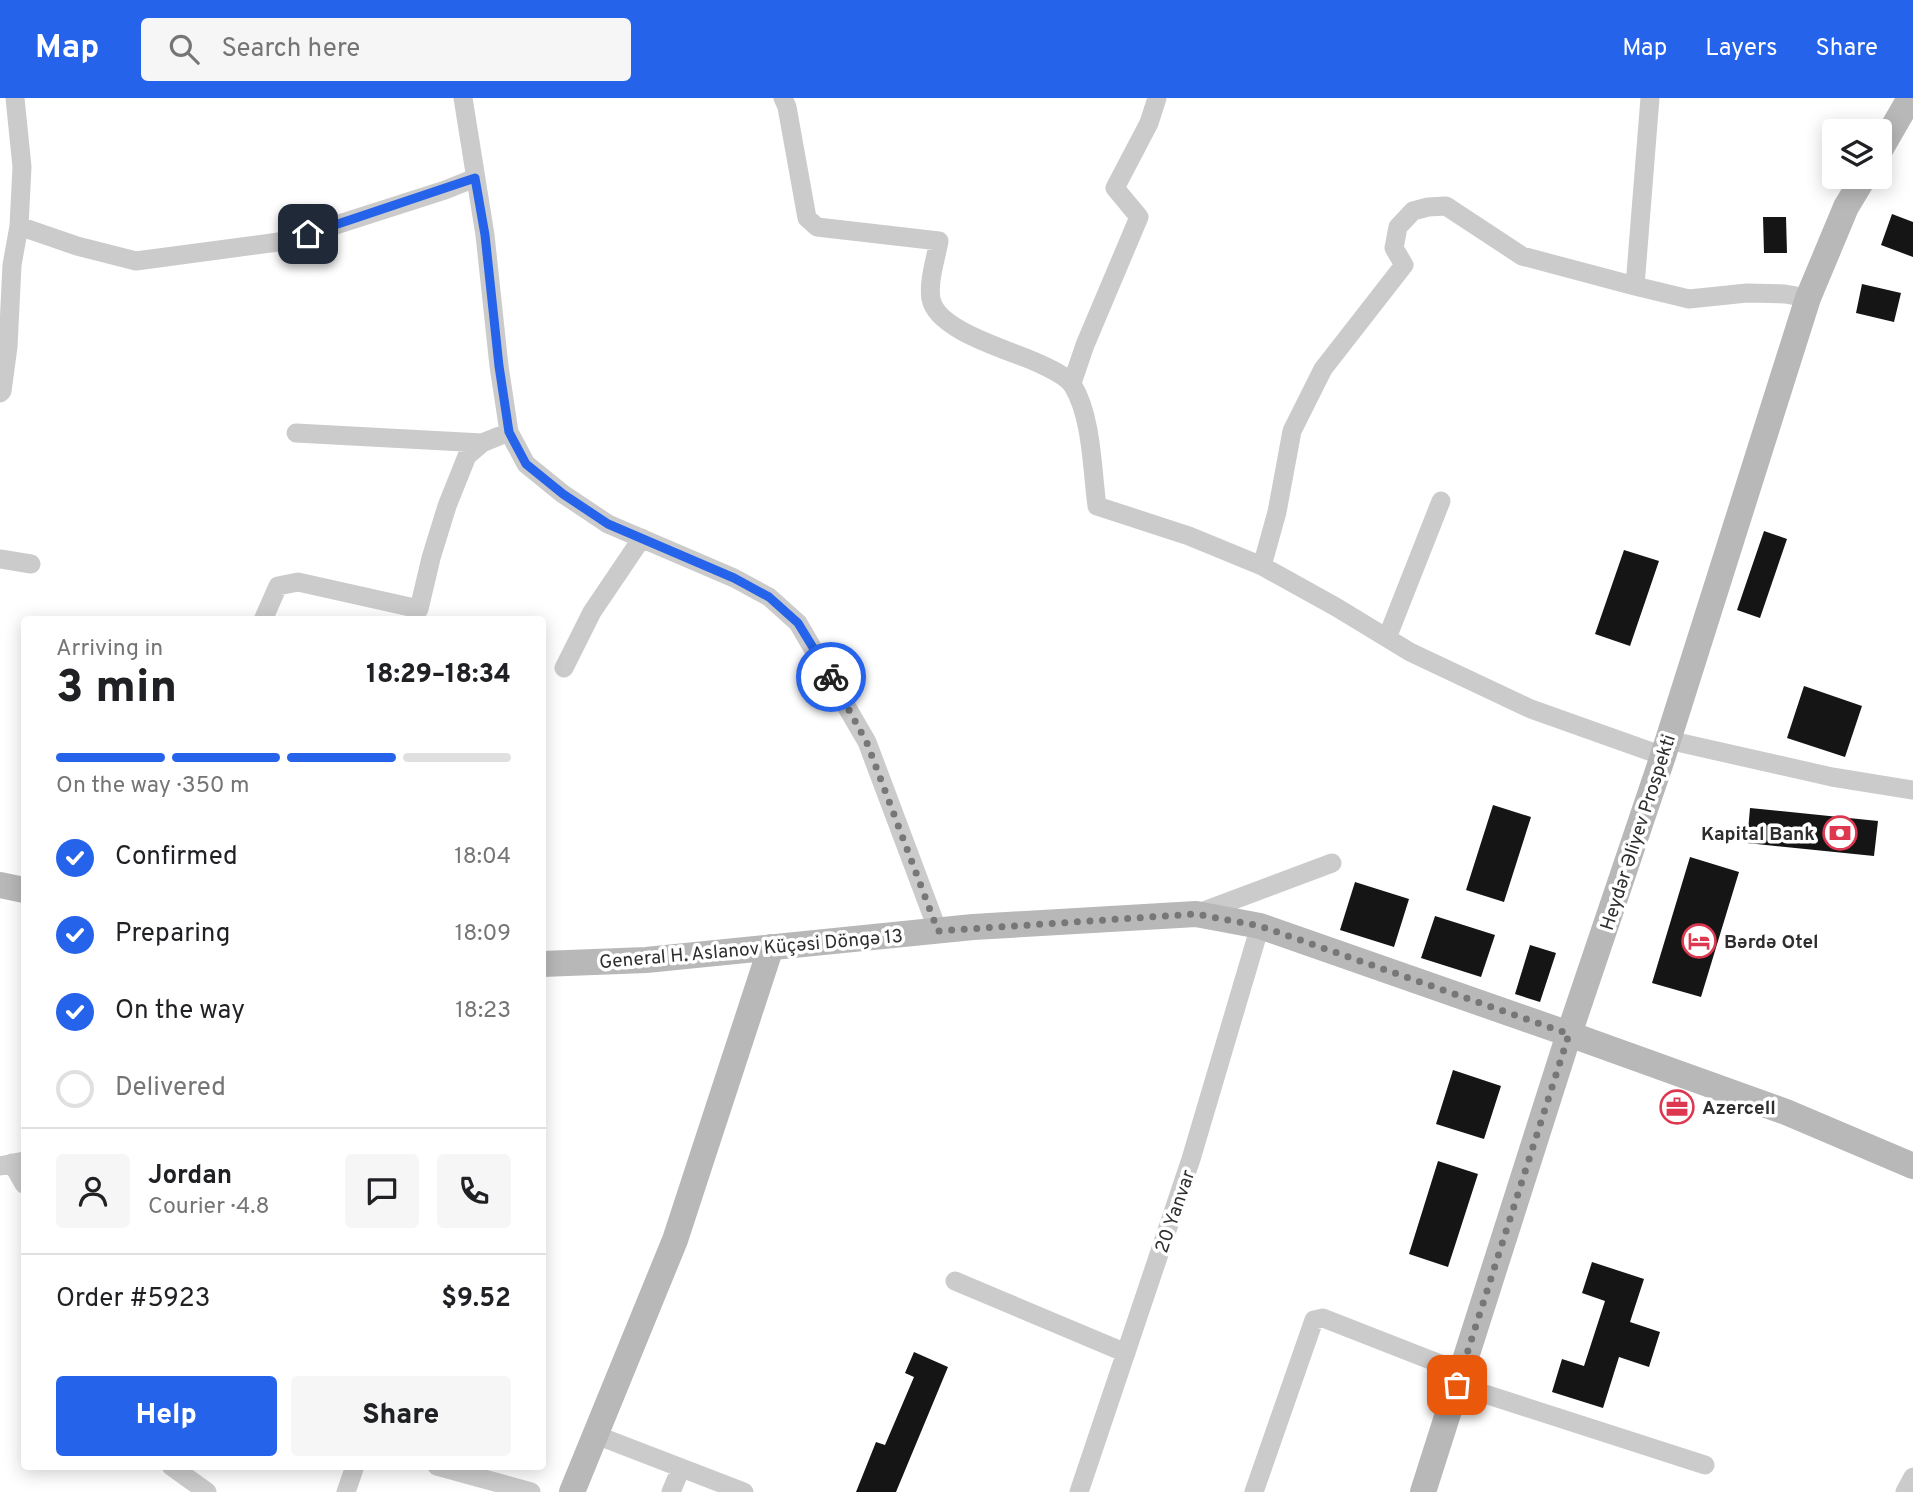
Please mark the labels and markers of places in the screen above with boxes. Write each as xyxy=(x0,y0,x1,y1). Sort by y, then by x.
pin xyxy=(278,204,338,264)
bank icon: Kapital Bank xyxy=(1821,814,1859,852)
place label: Kapital Bank xyxy=(1701,823,1815,847)
hotel icon: Bərdə Otel xyxy=(1680,922,1718,960)
place label: Bərdə Otel xyxy=(1724,931,1819,955)
office icon: Azercell xyxy=(1658,1088,1696,1126)
place label: Azercell xyxy=(1702,1097,1776,1121)
pin xyxy=(1427,1355,1487,1415)

